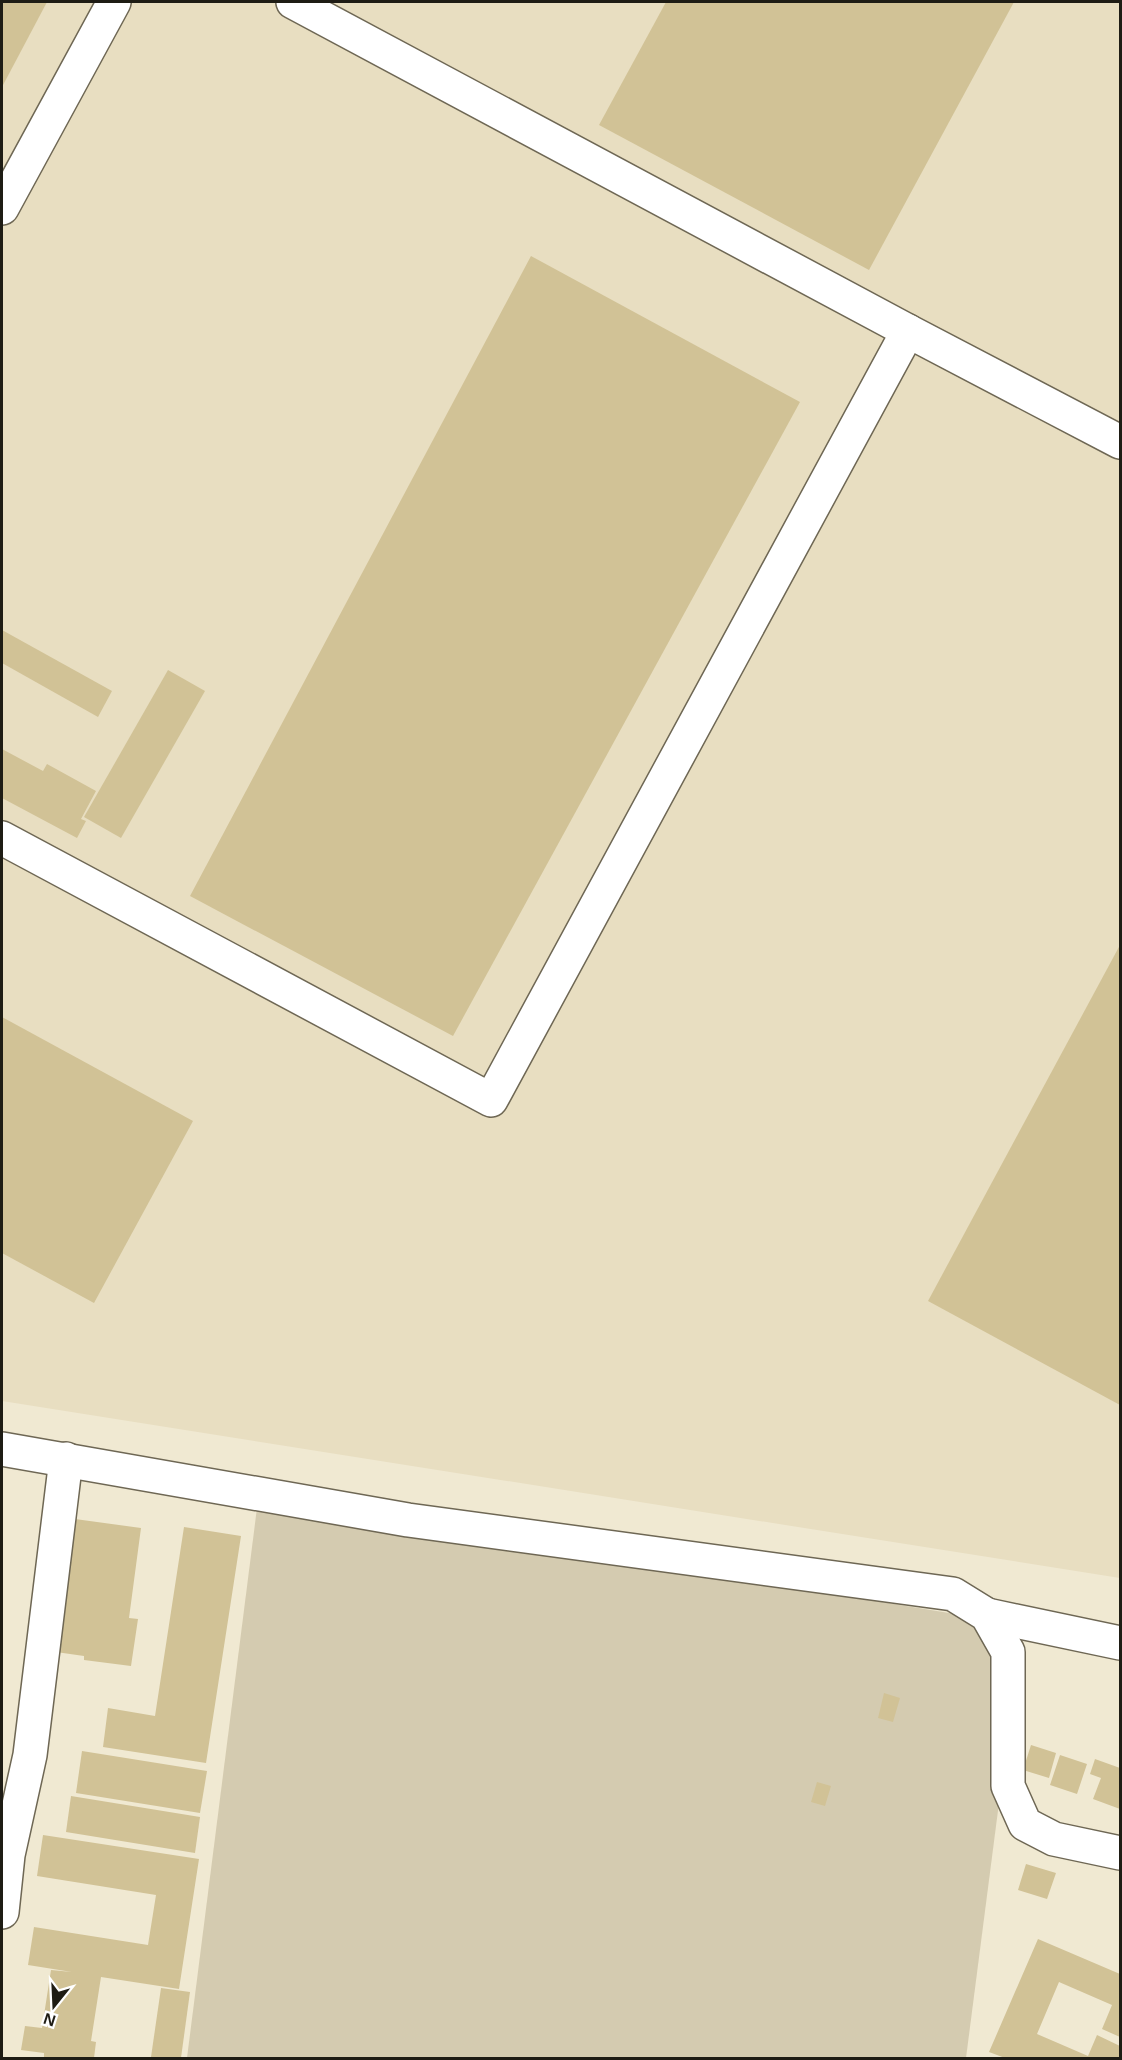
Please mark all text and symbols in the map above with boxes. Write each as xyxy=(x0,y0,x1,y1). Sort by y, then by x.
north arrow xyxy=(24,1976,84,2036)
text: N xyxy=(41,2010,58,2030)

